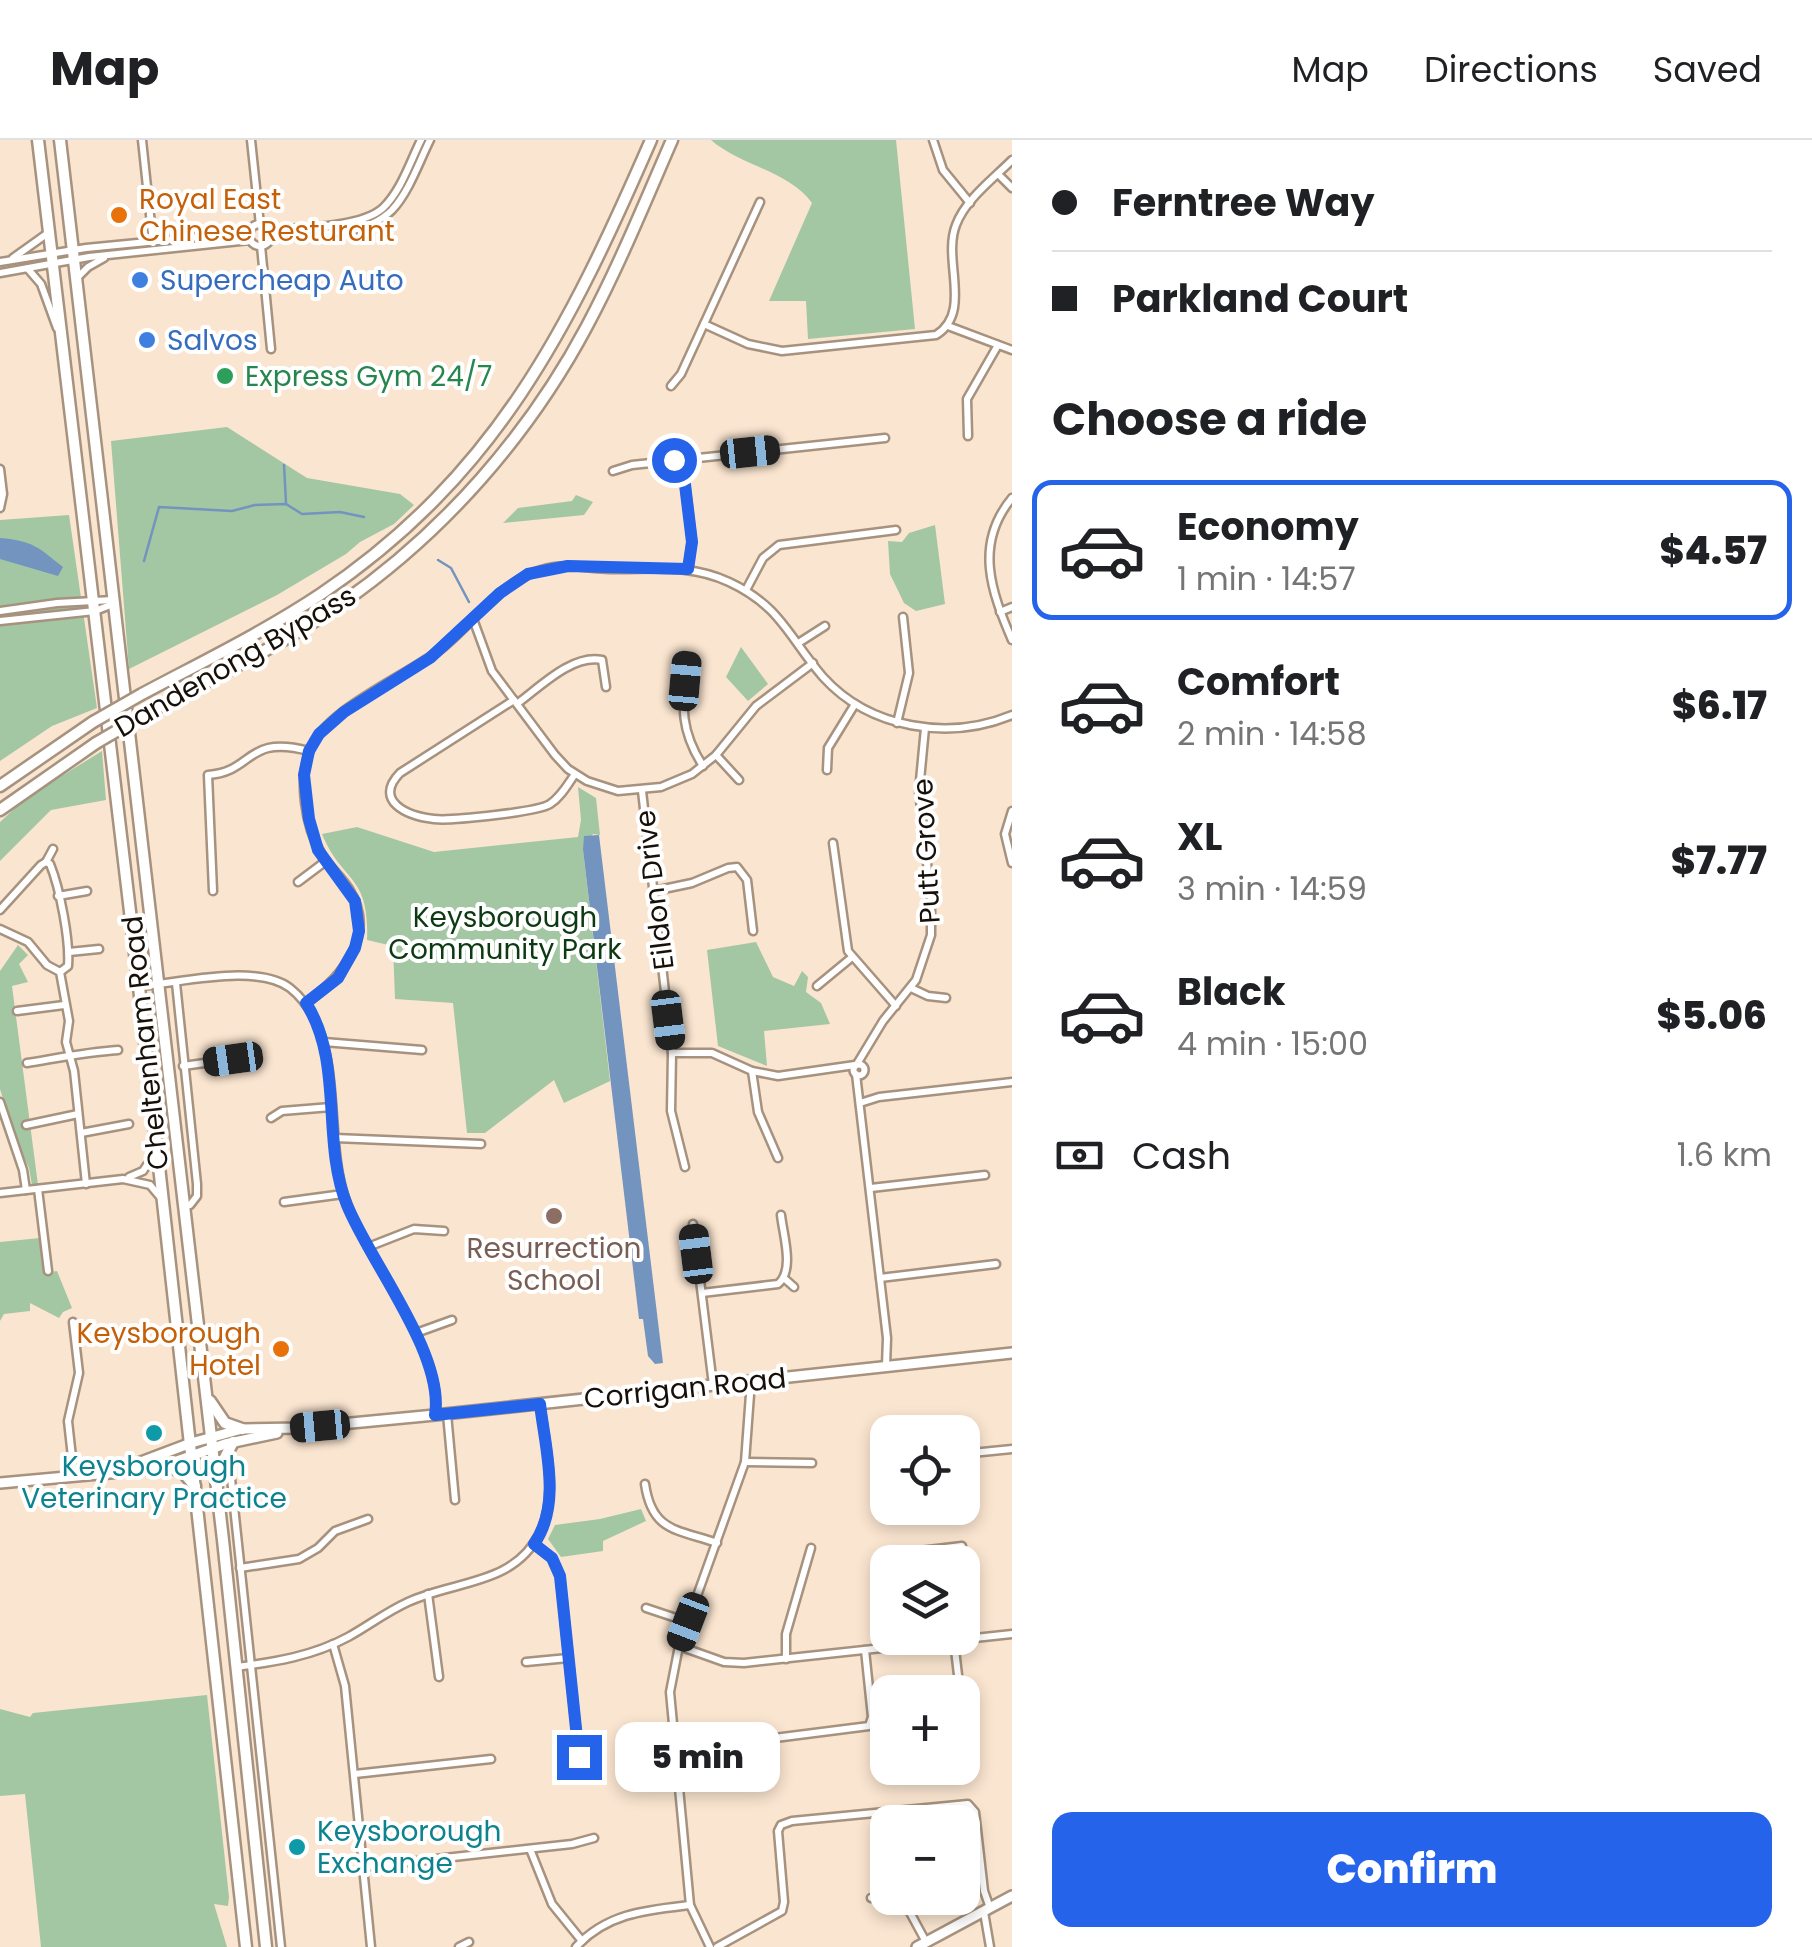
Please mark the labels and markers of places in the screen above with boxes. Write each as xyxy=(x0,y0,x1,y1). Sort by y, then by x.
place label: Royal East Chinese Resturant xyxy=(139,180,395,251)
marker: Royal East Chinese Resturant xyxy=(108,204,130,226)
place label: Supercheap Auto xyxy=(160,261,404,300)
marker: Supercheap Auto xyxy=(129,269,151,291)
place label: Salvos xyxy=(167,321,258,360)
marker: Salvos xyxy=(136,329,158,351)
place label: Express Gym 24/7 xyxy=(245,357,492,396)
marker: Express Gym 24/7 xyxy=(214,365,236,387)
marker: Resurrection School xyxy=(543,1205,565,1227)
place label: Resurrection School xyxy=(466,1229,642,1300)
place label: Keysborough Hotel xyxy=(77,1314,261,1385)
marker: Keysborough Hotel xyxy=(270,1338,292,1360)
marker: Keysborough Veterinary Practice xyxy=(143,1422,165,1444)
place label: Keysborough Veterinary Practice xyxy=(21,1447,287,1518)
place label: Keysborough Exchange xyxy=(317,1812,502,1883)
marker: Keysborough Exchange xyxy=(286,1836,308,1858)

